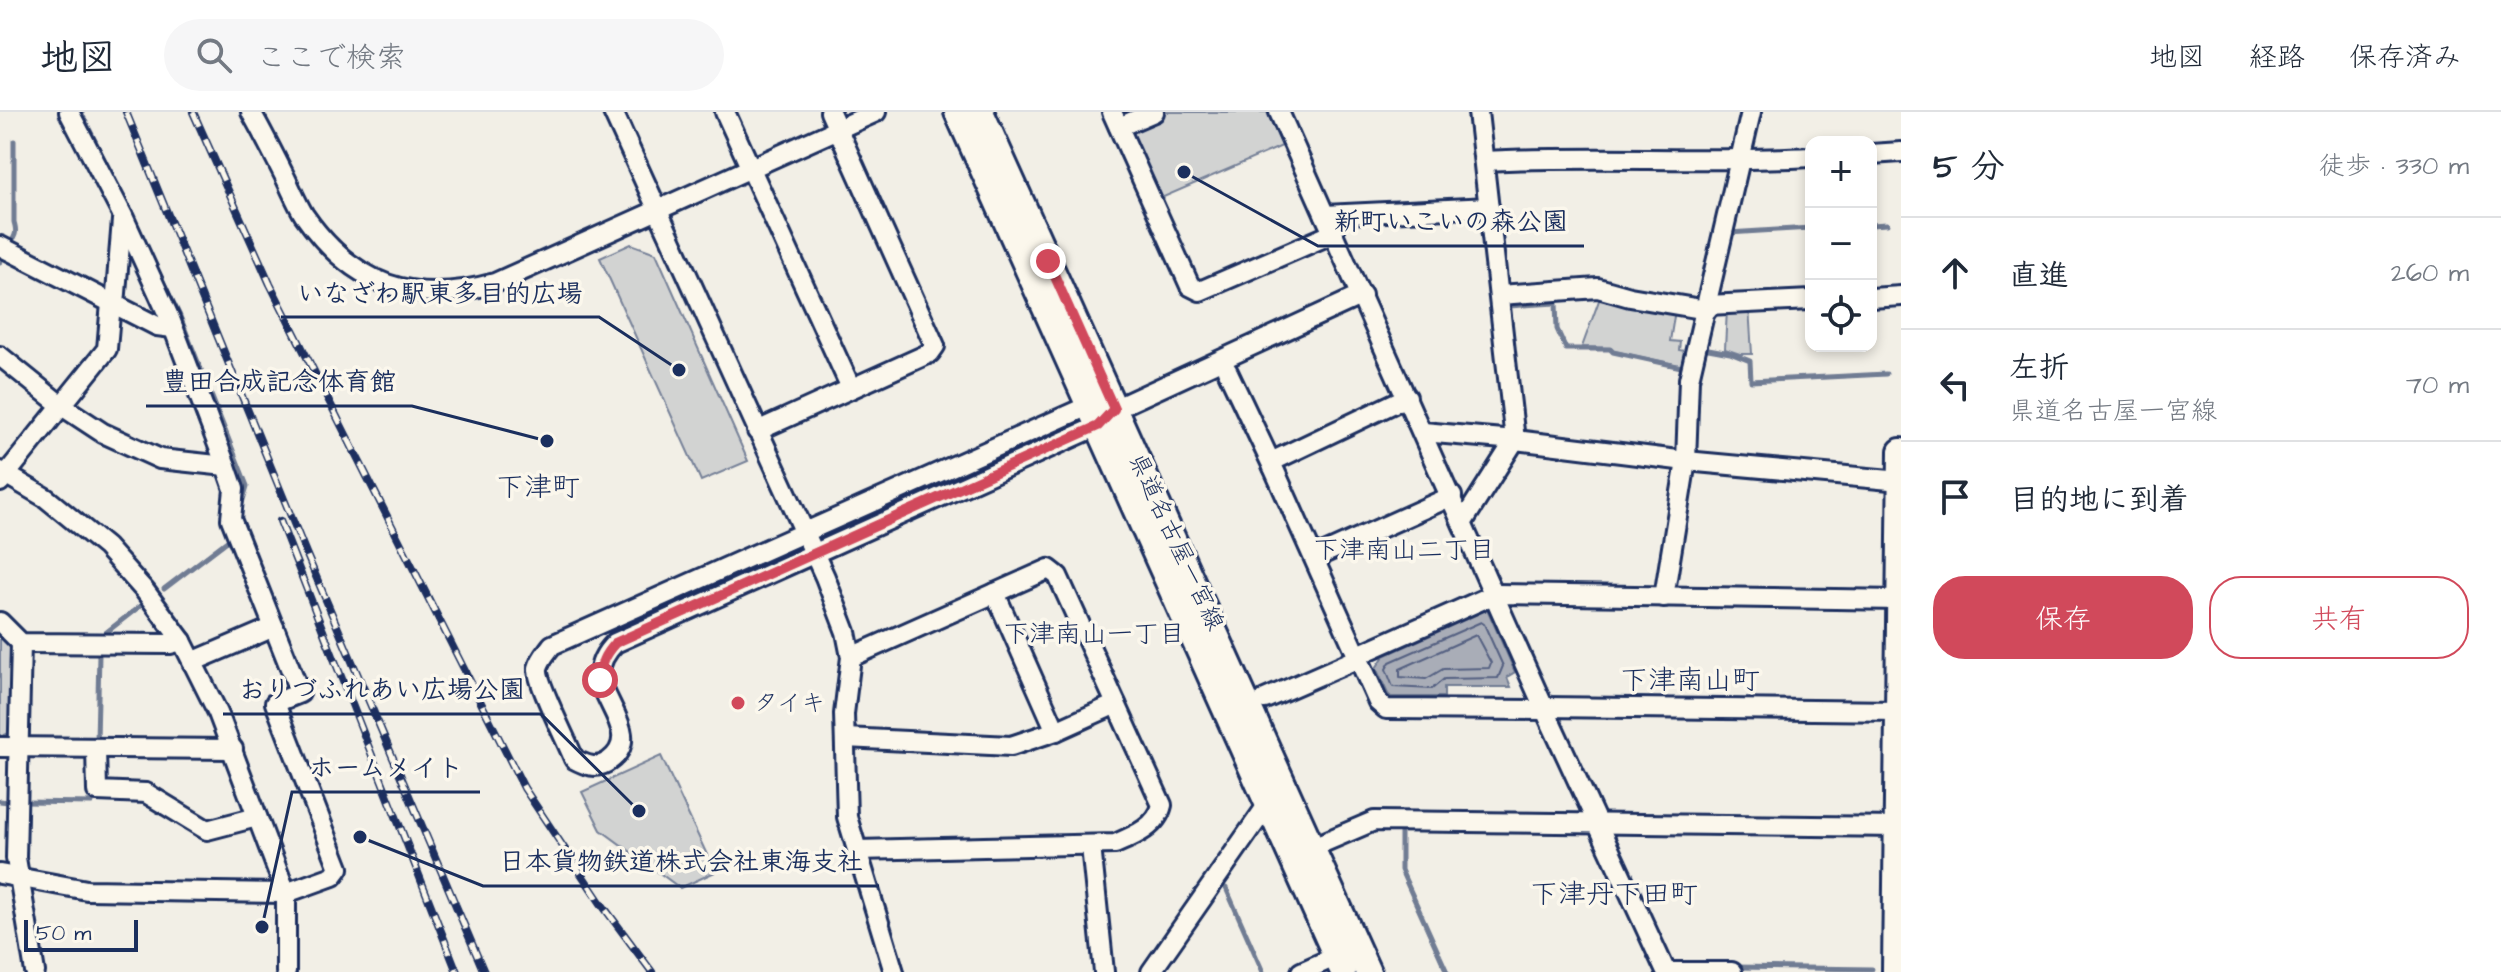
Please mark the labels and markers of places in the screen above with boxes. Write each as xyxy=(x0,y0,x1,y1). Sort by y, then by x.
callout: 新町いこいの森公園 xyxy=(1318,196,1584,246)
callout: いなざわ駅東多目的広場 xyxy=(281,267,599,317)
callout: 豊田合成記念体育館 xyxy=(146,356,412,406)
callout: おりづふれあい広場公園 xyxy=(223,664,541,714)
place label: タイキ xyxy=(754,686,825,720)
marker: タイキ xyxy=(729,694,747,712)
callout: ホームメイト xyxy=(292,742,480,792)
callout: 日本貨物鉄道株式会社東海支社 xyxy=(483,836,879,886)

